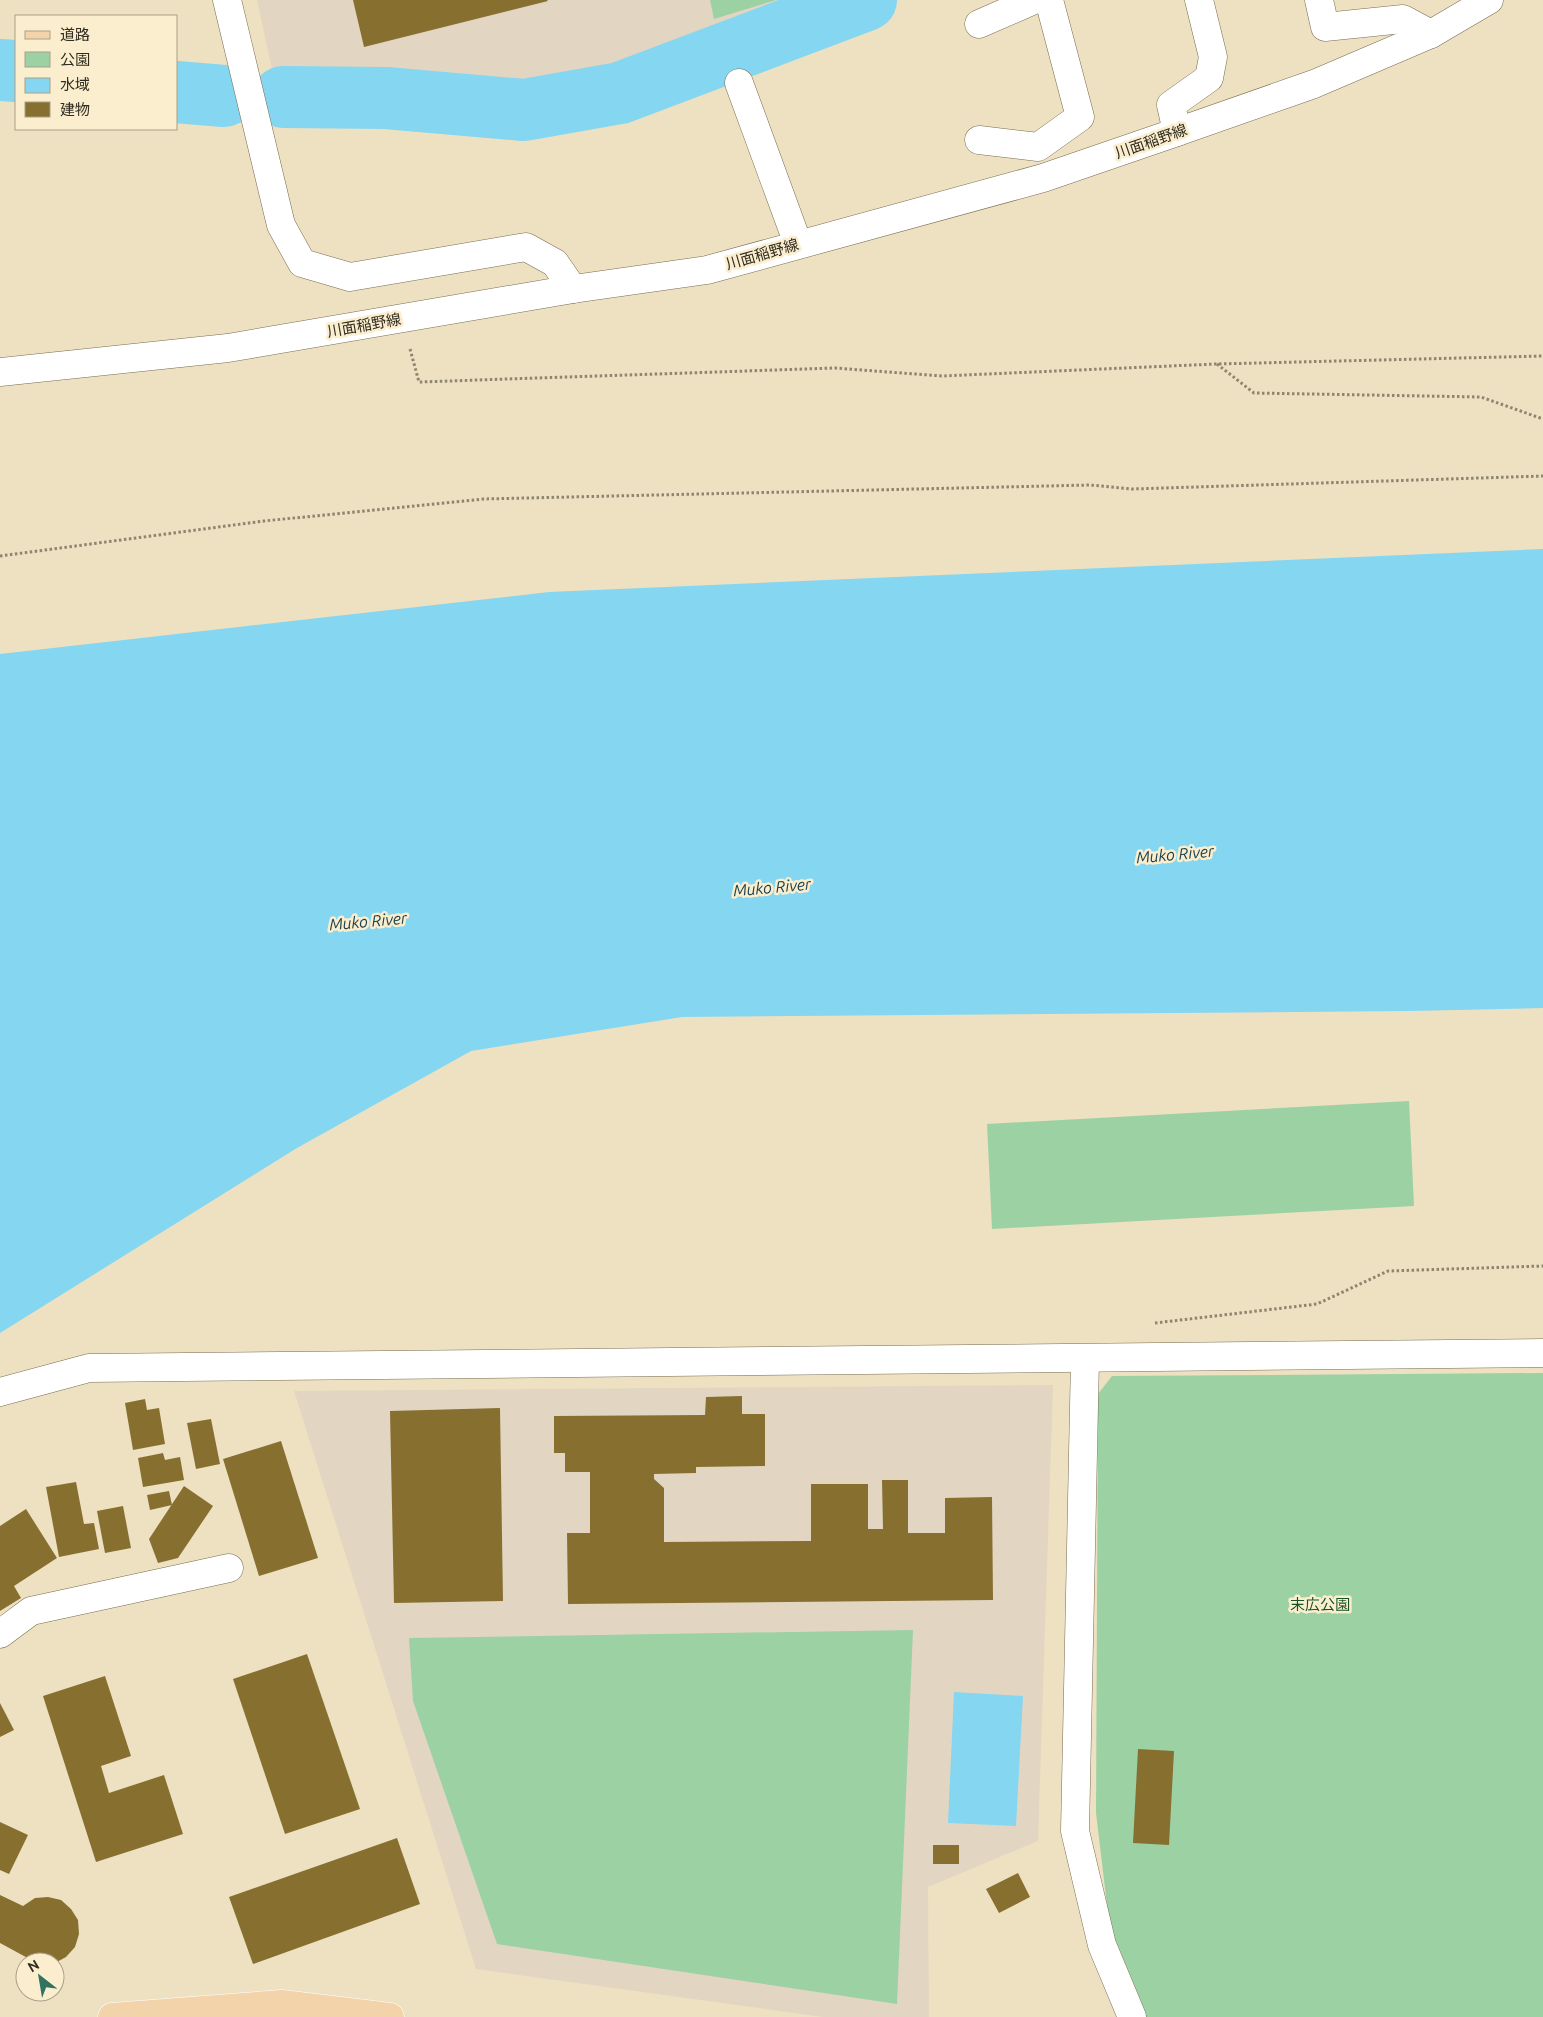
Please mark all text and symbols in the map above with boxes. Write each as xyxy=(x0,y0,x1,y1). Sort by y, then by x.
legend xyxy=(15,15,178,130)
text: 道路 xyxy=(60,26,90,43)
text: 公園 xyxy=(60,51,90,68)
text: 水域 xyxy=(60,76,90,93)
text: 建物 xyxy=(60,101,90,118)
street label: 川面稲野線 xyxy=(1113,121,1189,161)
street label: 川面稲野線 xyxy=(724,235,800,273)
street label: 川面稲野線 xyxy=(326,310,402,340)
water label: Muko River xyxy=(1135,842,1215,866)
water label: Muko River xyxy=(732,875,812,899)
water label: Muko River xyxy=(328,909,408,933)
park label: 末広公園 xyxy=(1290,1596,1350,1613)
north arrow xyxy=(15,1952,65,2002)
text: N xyxy=(25,1956,42,1975)

